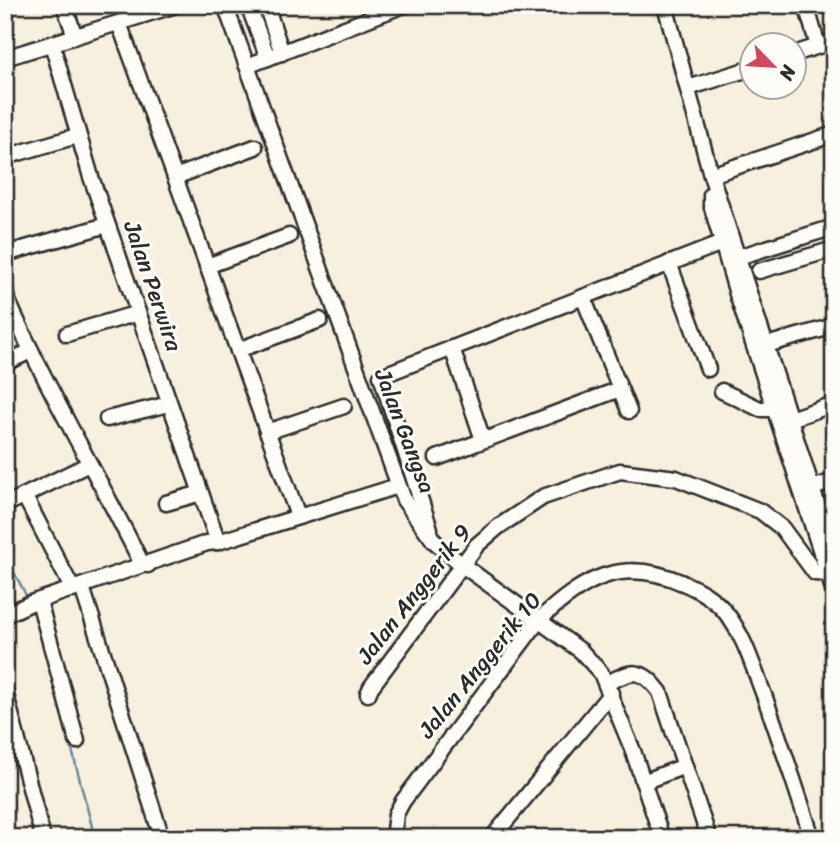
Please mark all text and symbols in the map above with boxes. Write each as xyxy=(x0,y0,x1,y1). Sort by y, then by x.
north arrow xyxy=(738,32,808,102)
text: N xyxy=(770,59,806,87)
street label: Jalan Perwira xyxy=(111,214,195,357)
street label: Jalan Gangsa xyxy=(362,362,448,499)
street label: Jalan Anggerik 9 xyxy=(345,515,482,674)
street label: Jalan Anggerik 10 xyxy=(407,582,553,749)

